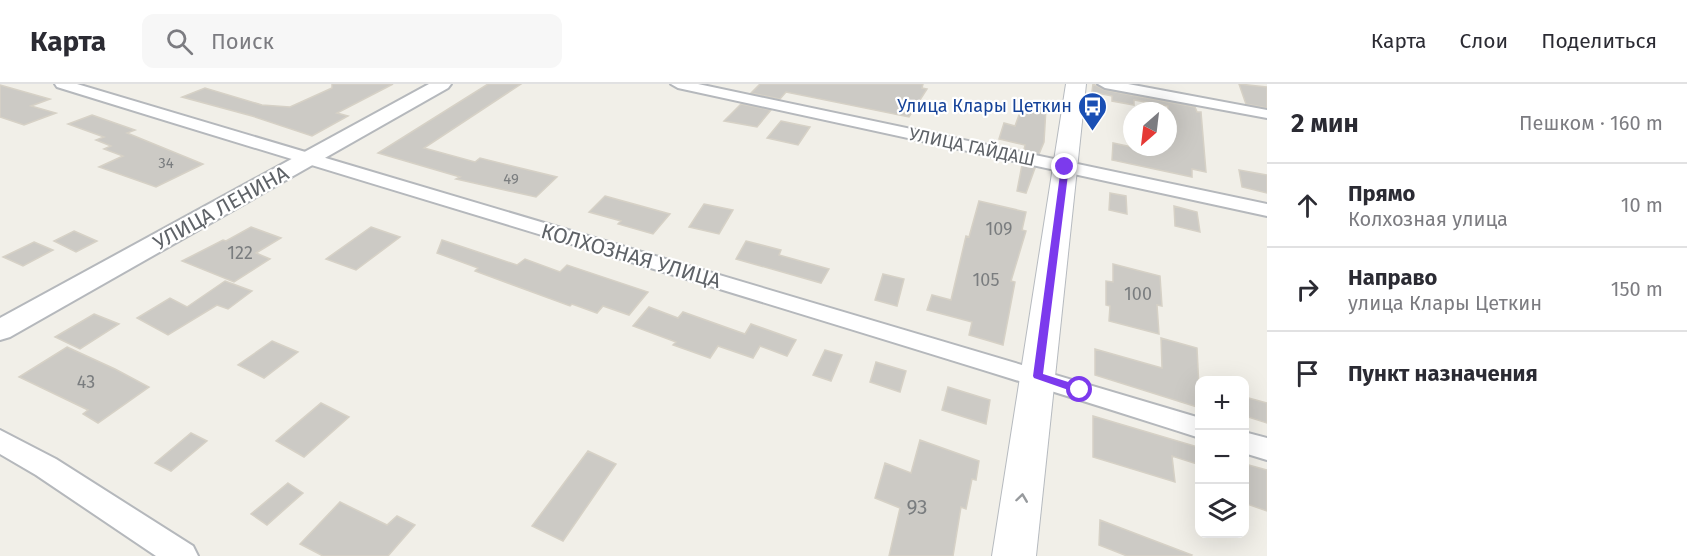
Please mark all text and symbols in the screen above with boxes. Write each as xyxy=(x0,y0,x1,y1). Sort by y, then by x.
search box xyxy=(142,14,562,68)
text: Карта xyxy=(30,25,106,58)
icon: search xyxy=(163,25,196,58)
text: Поиск xyxy=(211,28,274,55)
text: Карта xyxy=(1371,28,1427,54)
text: Слои xyxy=(1460,28,1508,54)
text: Поделиться xyxy=(1541,28,1657,54)
bus stop icon: Улица Клары Цеткин xyxy=(1077,90,1109,132)
place label: Улица Клары Цеткин xyxy=(897,95,1072,117)
north arrow xyxy=(1123,102,1177,156)
text: 2 мин xyxy=(1291,108,1359,139)
text: Пешком · 160 m xyxy=(1519,111,1663,135)
street label: УЛИЦА ГАЙДАШ xyxy=(907,123,1037,171)
route end xyxy=(1051,153,1077,179)
house number: 34 xyxy=(158,154,174,172)
street label: УЛИЦА ЛЕНИНА xyxy=(149,160,293,256)
house number: 49 xyxy=(503,170,519,188)
text: Прямо xyxy=(1348,180,1415,207)
icon: ahead xyxy=(1291,189,1324,222)
text: 10 m xyxy=(1621,193,1663,217)
text: Колхозная улица xyxy=(1348,207,1508,231)
street label: КОЛХОЗНАЯ УЛИЦА xyxy=(538,218,724,294)
house number: 109 xyxy=(985,218,1013,240)
house number: 122 xyxy=(227,242,253,264)
text: Направо xyxy=(1348,264,1437,291)
house number: 105 xyxy=(973,269,999,291)
icon: right xyxy=(1291,273,1324,306)
text: 150 m xyxy=(1611,277,1663,301)
house number: 100 xyxy=(1124,283,1152,305)
text: улица Клары Цеткин xyxy=(1348,291,1542,315)
icon: arrive xyxy=(1291,357,1324,390)
text: Пункт назначения xyxy=(1348,360,1538,387)
house number: 43 xyxy=(77,371,95,393)
route start xyxy=(1066,376,1092,402)
map controls xyxy=(1195,376,1249,538)
button: + xyxy=(1195,376,1249,430)
button: − xyxy=(1195,430,1249,484)
button: layers xyxy=(1195,484,1249,538)
one-way arrow xyxy=(1015,493,1027,503)
house number: 93 xyxy=(906,494,928,520)

